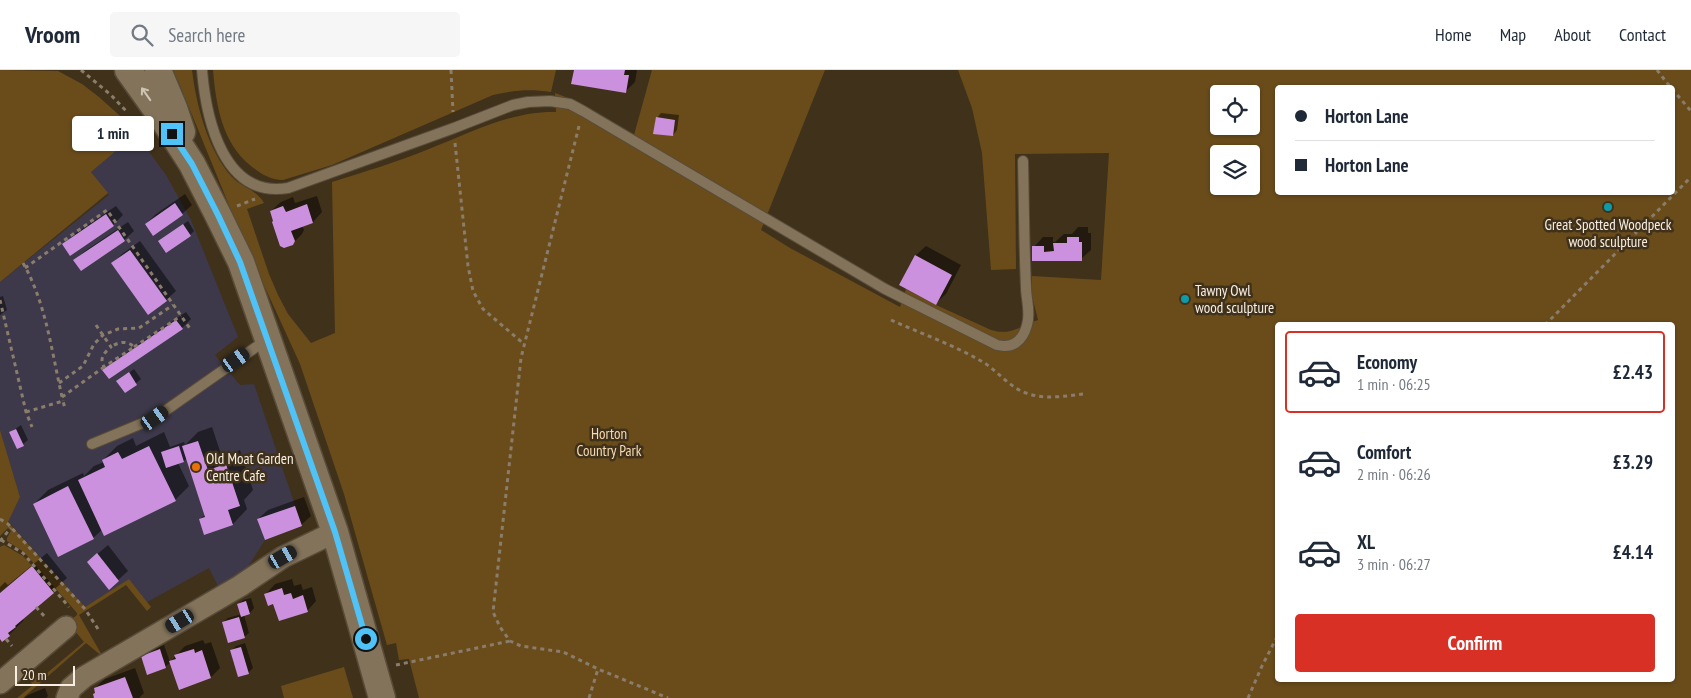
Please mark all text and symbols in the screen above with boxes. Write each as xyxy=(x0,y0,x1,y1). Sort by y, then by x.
search box xyxy=(110,12,460,57)
text: Vroom xyxy=(25,19,80,50)
icon: search xyxy=(128,21,156,49)
text: Search here xyxy=(168,23,245,47)
text: Home xyxy=(1435,23,1472,46)
text: Map xyxy=(1500,23,1526,46)
text: About xyxy=(1554,23,1591,46)
text: Contact xyxy=(1619,23,1666,46)
map controls xyxy=(1210,85,1260,195)
button: locate xyxy=(1210,85,1260,135)
one-way arrow xyxy=(140,88,151,101)
text: Horton Lane xyxy=(1325,104,1409,128)
callout: 1 min xyxy=(72,116,154,152)
text: 1 min xyxy=(97,123,129,143)
route end xyxy=(161,123,183,145)
button: layers xyxy=(1210,145,1260,195)
text: Horton Lane xyxy=(1325,153,1409,177)
marker: Great Spotted Woodpeck wood sculpture xyxy=(1602,201,1614,213)
place label: Great Spotted Woodpeck wood sculpture xyxy=(1545,215,1672,251)
place label: Tawny Owl wood sculpture xyxy=(1195,281,1274,317)
marker: Tawny Owl wood sculpture xyxy=(1179,293,1191,305)
car xyxy=(219,345,252,375)
icon: car xyxy=(1297,350,1342,395)
text: Economy xyxy=(1357,350,1417,374)
text: £2.43 xyxy=(1613,360,1653,384)
text: 1 min · 06:25 xyxy=(1357,374,1431,394)
car xyxy=(138,403,171,433)
park label: Horton Country Park xyxy=(577,424,642,460)
icon: car xyxy=(1297,440,1342,485)
text: Comfort xyxy=(1357,440,1411,464)
place label: Old Moat Garden Centre Cafe xyxy=(206,449,294,485)
text: £3.29 xyxy=(1613,450,1653,474)
marker: Old Moat Garden Centre Cafe xyxy=(190,461,202,473)
text: 2 min · 06:26 xyxy=(1357,464,1431,484)
icon: car xyxy=(1297,530,1342,575)
text: XL xyxy=(1357,530,1375,554)
text: £4.14 xyxy=(1613,540,1653,564)
car xyxy=(266,543,299,571)
text: 3 min · 06:27 xyxy=(1357,554,1431,574)
car xyxy=(163,607,196,635)
button: Confirm xyxy=(1295,614,1655,672)
route start xyxy=(355,628,377,650)
scale bar xyxy=(15,663,75,686)
text: 20 m xyxy=(22,666,47,684)

